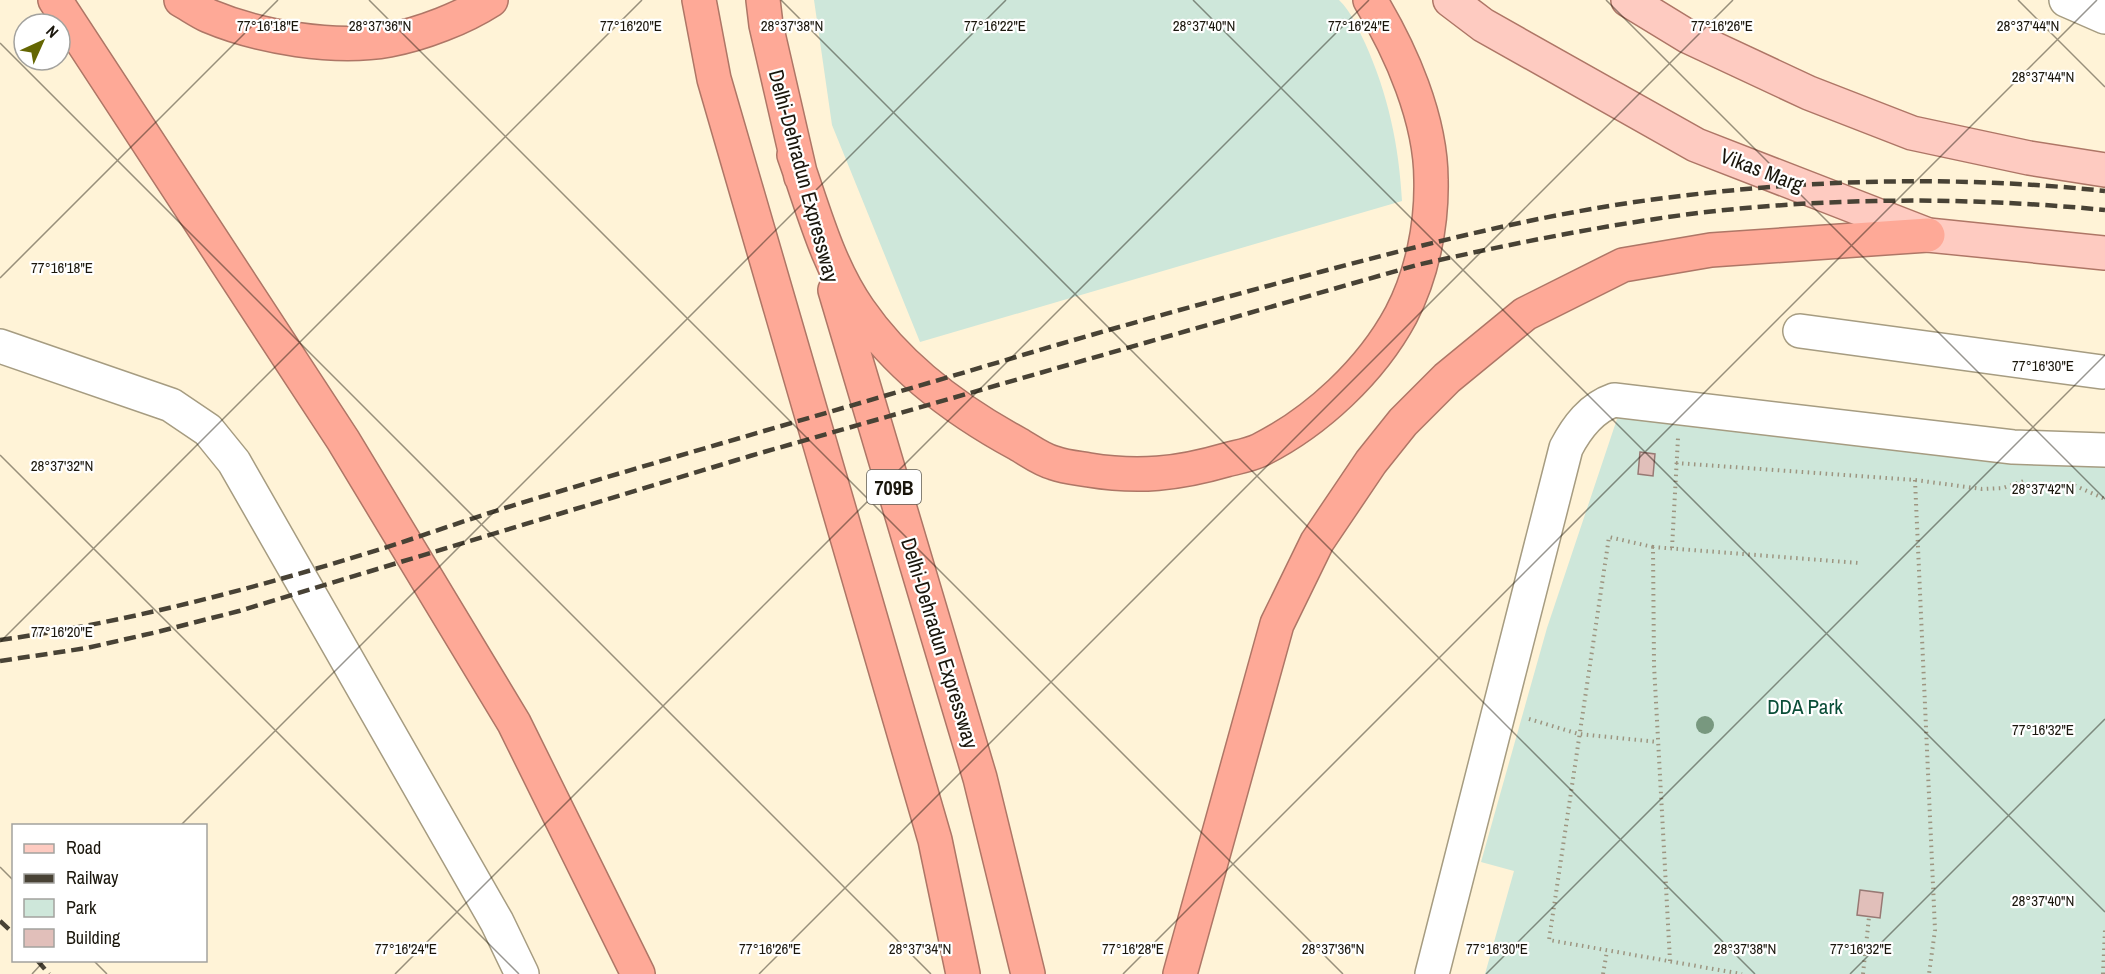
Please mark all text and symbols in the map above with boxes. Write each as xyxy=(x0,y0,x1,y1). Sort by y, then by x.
north arrow xyxy=(12,12,72,72)
text: 77°16'18"E xyxy=(237,15,299,36)
text: 28°37'36"N xyxy=(349,15,411,36)
text: 77°16'20"E xyxy=(600,15,662,36)
text: 28°37'38"N xyxy=(761,15,823,36)
text: 77°16'22"E xyxy=(964,15,1026,36)
text: 28°37'40"N xyxy=(1173,15,1235,36)
text: 77°16'24"E xyxy=(1328,15,1390,36)
text: 77°16'26"E xyxy=(1691,15,1753,36)
text: 28°37'44"N xyxy=(1997,15,2059,36)
text: N xyxy=(41,20,64,43)
street label: Delhi-Dehradun Expressway xyxy=(762,66,846,286)
text: 28°37'44"N xyxy=(2012,66,2074,87)
street label: Vikas Marg xyxy=(1716,141,1808,199)
text: 77°16'18"E xyxy=(31,257,93,278)
text: 77°16'30"E xyxy=(2012,355,2074,376)
text: 28°37'32"N xyxy=(31,455,93,476)
road number: 709B xyxy=(867,470,921,504)
text: 28°37'42"N xyxy=(2012,478,2074,499)
street label: Delhi-Dehradun Expressway xyxy=(894,534,986,752)
text: 77°16'20"E xyxy=(31,621,93,642)
park label: DDA Park xyxy=(1767,692,1843,721)
text: 77°16'32"E xyxy=(2012,719,2074,740)
legend xyxy=(12,824,207,962)
text: Road xyxy=(66,835,101,860)
text: Railway xyxy=(66,865,119,890)
text: 28°37'40"N xyxy=(2012,890,2074,911)
text: Park xyxy=(66,895,97,920)
text: Building xyxy=(66,925,121,950)
text: 77°16'24"E xyxy=(375,938,437,959)
text: 77°16'26"E xyxy=(739,938,801,959)
text: 28°37'34"N xyxy=(889,938,951,959)
text: 77°16'28"E xyxy=(1102,938,1164,959)
text: 28°37'36"N xyxy=(1302,938,1364,959)
text: 77°16'30"E xyxy=(1466,938,1528,959)
text: 28°37'38"N xyxy=(1714,938,1776,959)
text: 77°16'32"E xyxy=(1830,938,1892,959)

